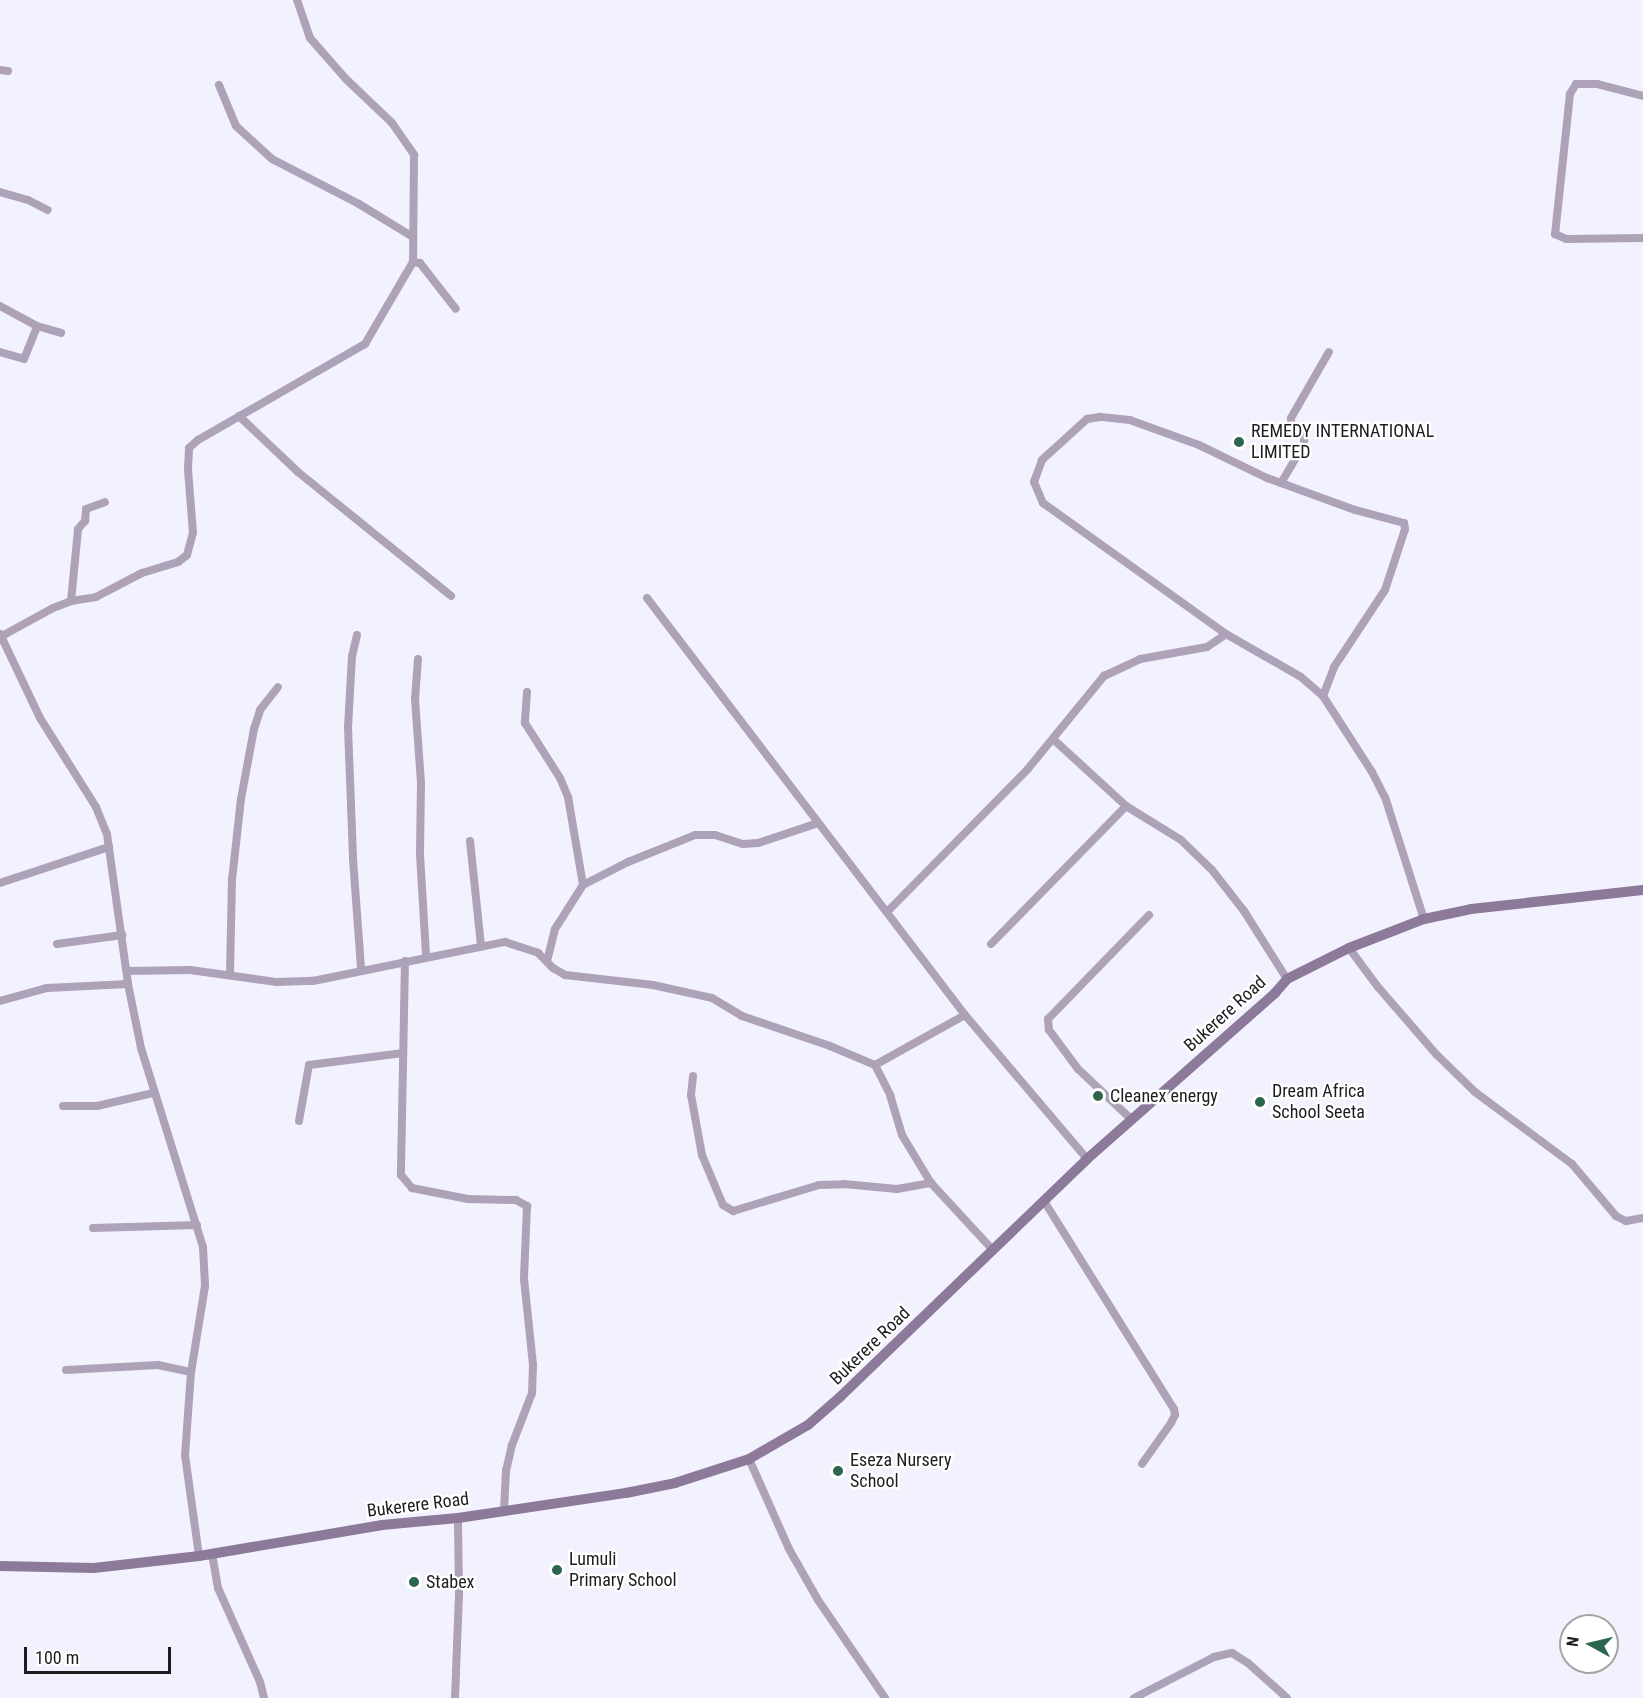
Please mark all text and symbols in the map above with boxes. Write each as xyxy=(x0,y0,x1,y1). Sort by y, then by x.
place label: REMEDY INTERNATIONAL LIMITED xyxy=(1251,421,1434,464)
marker: REMEDY INTERNATIONAL LIMITED xyxy=(1232,435,1246,449)
street label: Bukerere Road xyxy=(1180,972,1270,1056)
place label: Dream Africa School Seeta xyxy=(1272,1081,1365,1124)
place label: Cleanex energy xyxy=(1110,1085,1218,1107)
marker: Cleanex energy xyxy=(1091,1089,1105,1103)
marker: Dream Africa School Seeta xyxy=(1253,1095,1267,1109)
street label: Bukerere Road xyxy=(826,1303,914,1389)
place label: Eseza Nursery School xyxy=(850,1450,951,1492)
marker: Eseza Nursery School xyxy=(831,1464,845,1478)
street label: Bukerere Road xyxy=(366,1488,470,1522)
place label: Lumuli Primary School xyxy=(569,1549,677,1592)
marker: Lumuli Primary School xyxy=(550,1563,564,1577)
place label: Stabex xyxy=(426,1571,474,1593)
marker: Stabex xyxy=(407,1575,421,1589)
north arrow xyxy=(1559,1614,1619,1674)
scale bar xyxy=(27,1635,174,1673)
text: N xyxy=(1563,1636,1583,1648)
text: 100 m xyxy=(35,1647,79,1668)

